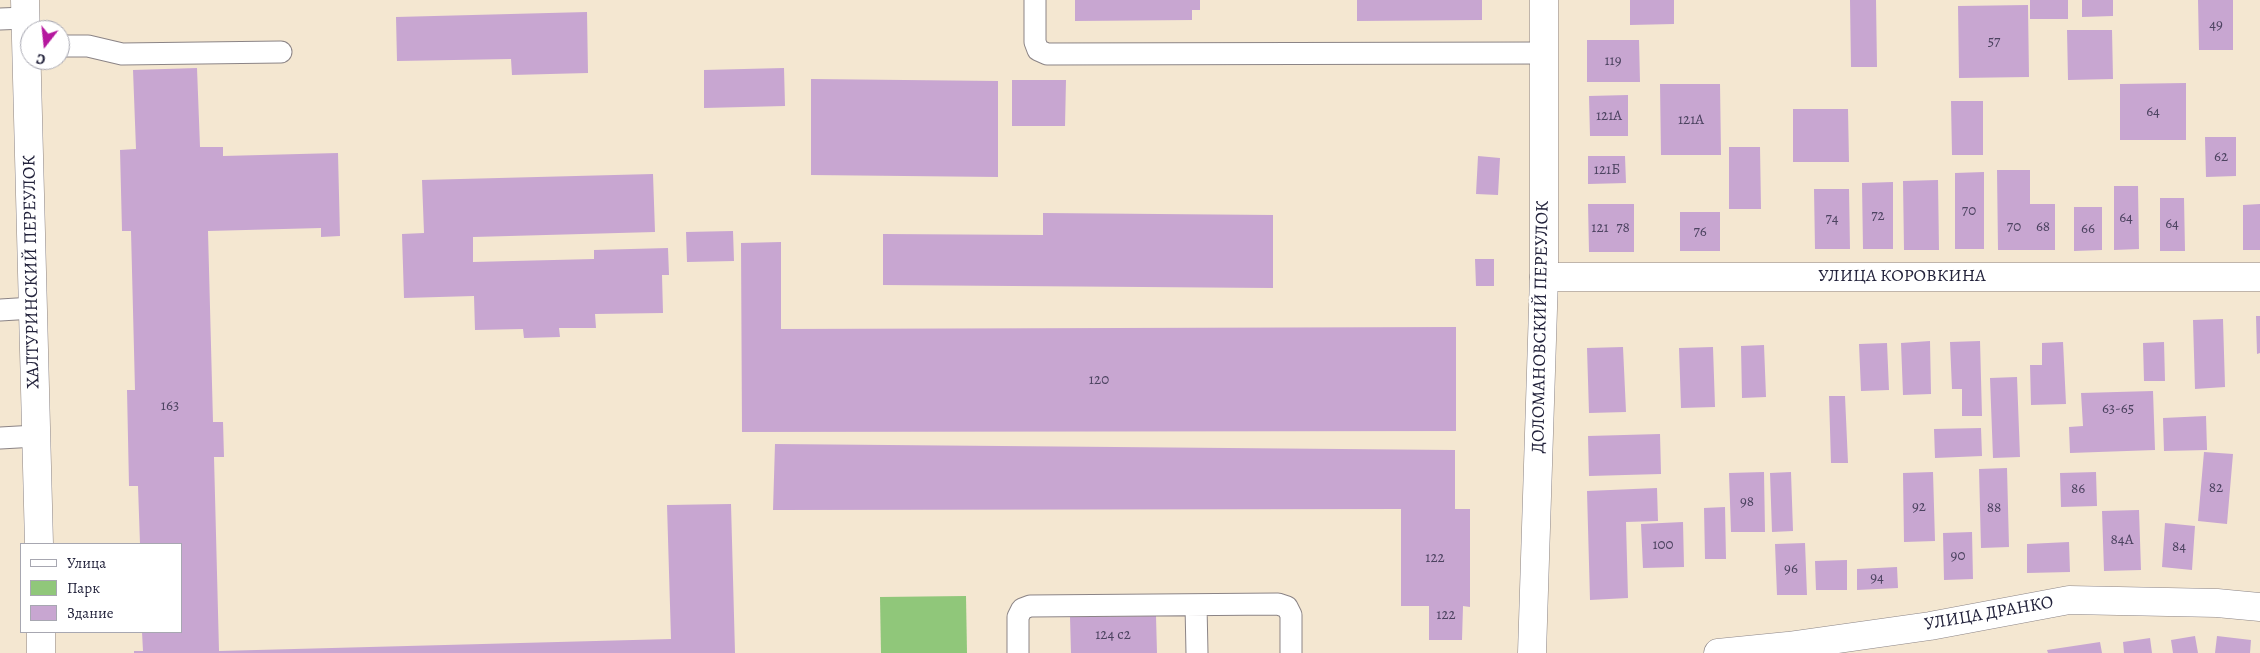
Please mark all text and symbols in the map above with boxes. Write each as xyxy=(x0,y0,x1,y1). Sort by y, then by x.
house number: 49 xyxy=(2209,16,2223,34)
north arrow xyxy=(20,20,70,70)
house number: 57 xyxy=(1988,33,2000,51)
text: С xyxy=(34,49,48,69)
house number: 119 xyxy=(1604,52,1622,70)
house number: 64 xyxy=(2146,103,2160,121)
house number: 121А xyxy=(1596,107,1622,125)
house number: 121А xyxy=(1678,111,1704,129)
house number: 62 xyxy=(2214,148,2228,166)
street label: ХАЛТУРИНСКИЙ ПЕРЕУЛОК xyxy=(19,155,45,389)
house number: 121Б xyxy=(1594,161,1620,179)
street label: ДОЛОМАНОВСКИЙ ПЕРЕУЛОК xyxy=(1528,200,1554,454)
house number: 70 xyxy=(1962,202,1976,220)
house number: 72 xyxy=(1871,207,1885,225)
house number: 64 xyxy=(2119,209,2133,227)
house number: 74 xyxy=(1825,210,1839,228)
house number: 64 xyxy=(2165,215,2179,233)
house number: 70 xyxy=(2007,218,2021,236)
house number: 68 xyxy=(2036,218,2050,236)
house number: 121 xyxy=(1591,219,1609,237)
house number: 78 xyxy=(1616,219,1630,237)
house number: 66 xyxy=(2081,220,2095,238)
house number: 76 xyxy=(1693,223,1707,241)
street label: УЛИЦА КОРОВКИНА xyxy=(1818,266,1986,288)
house number: 120 xyxy=(1089,371,1109,389)
house number: 163 xyxy=(161,397,179,415)
house number: 63-65 xyxy=(2102,400,2134,418)
house number: 82 xyxy=(2209,479,2223,497)
house number: 86 xyxy=(2071,480,2085,498)
house number: 98 xyxy=(1740,493,1754,511)
house number: 92 xyxy=(1912,498,1926,516)
house number: 88 xyxy=(1987,499,2001,517)
house number: 84А xyxy=(2111,531,2133,549)
house number: 100 xyxy=(1652,536,1674,554)
house number: 84 xyxy=(2172,538,2186,556)
legend xyxy=(20,543,182,633)
house number: 90 xyxy=(1951,547,1965,565)
house number: 122 xyxy=(1425,549,1445,567)
text: Улица xyxy=(67,553,106,573)
house number: 96 xyxy=(1784,560,1798,578)
house number: 94 xyxy=(1870,569,1884,587)
text: Парк xyxy=(67,578,100,598)
street label: УЛИЦА ДРАНКО xyxy=(1923,592,2055,636)
text: Здание xyxy=(67,603,114,623)
house number: 122 xyxy=(1436,606,1456,624)
house number: 124 с2 xyxy=(1095,626,1131,644)

